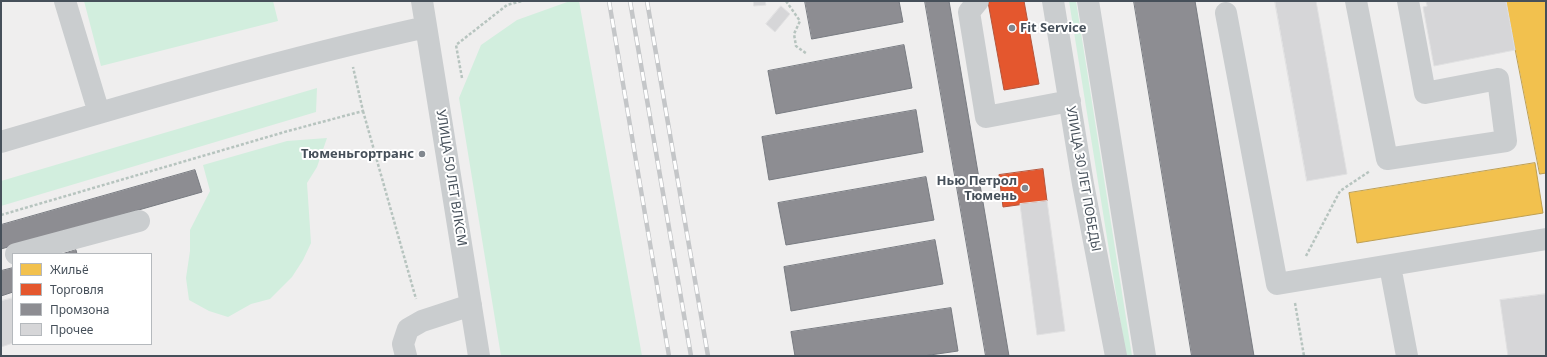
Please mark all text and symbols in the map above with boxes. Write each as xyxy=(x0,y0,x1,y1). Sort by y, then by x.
place label: Fit Service xyxy=(1020,20,1087,36)
marker: Fit Service xyxy=(1007,23,1017,33)
street label: УЛИЦА 30 ЛЕТ ПОБЕДЫ xyxy=(1063,105,1103,253)
street label: УЛИЦА 50 ЛЕТ ВЛКСМ xyxy=(433,109,469,247)
place label: Тюменьгортранс xyxy=(301,146,414,162)
marker: Тюменьгортранс xyxy=(417,149,427,159)
place label: Нью Петрол Тюмень xyxy=(937,173,1017,204)
marker: Нью Петрол Тюмень xyxy=(1020,183,1030,193)
legend xyxy=(12,253,152,345)
text: Жильё xyxy=(50,261,89,278)
text: Торговля xyxy=(50,281,104,298)
text: Промзона xyxy=(50,301,109,318)
text: Прочее xyxy=(50,321,93,338)

